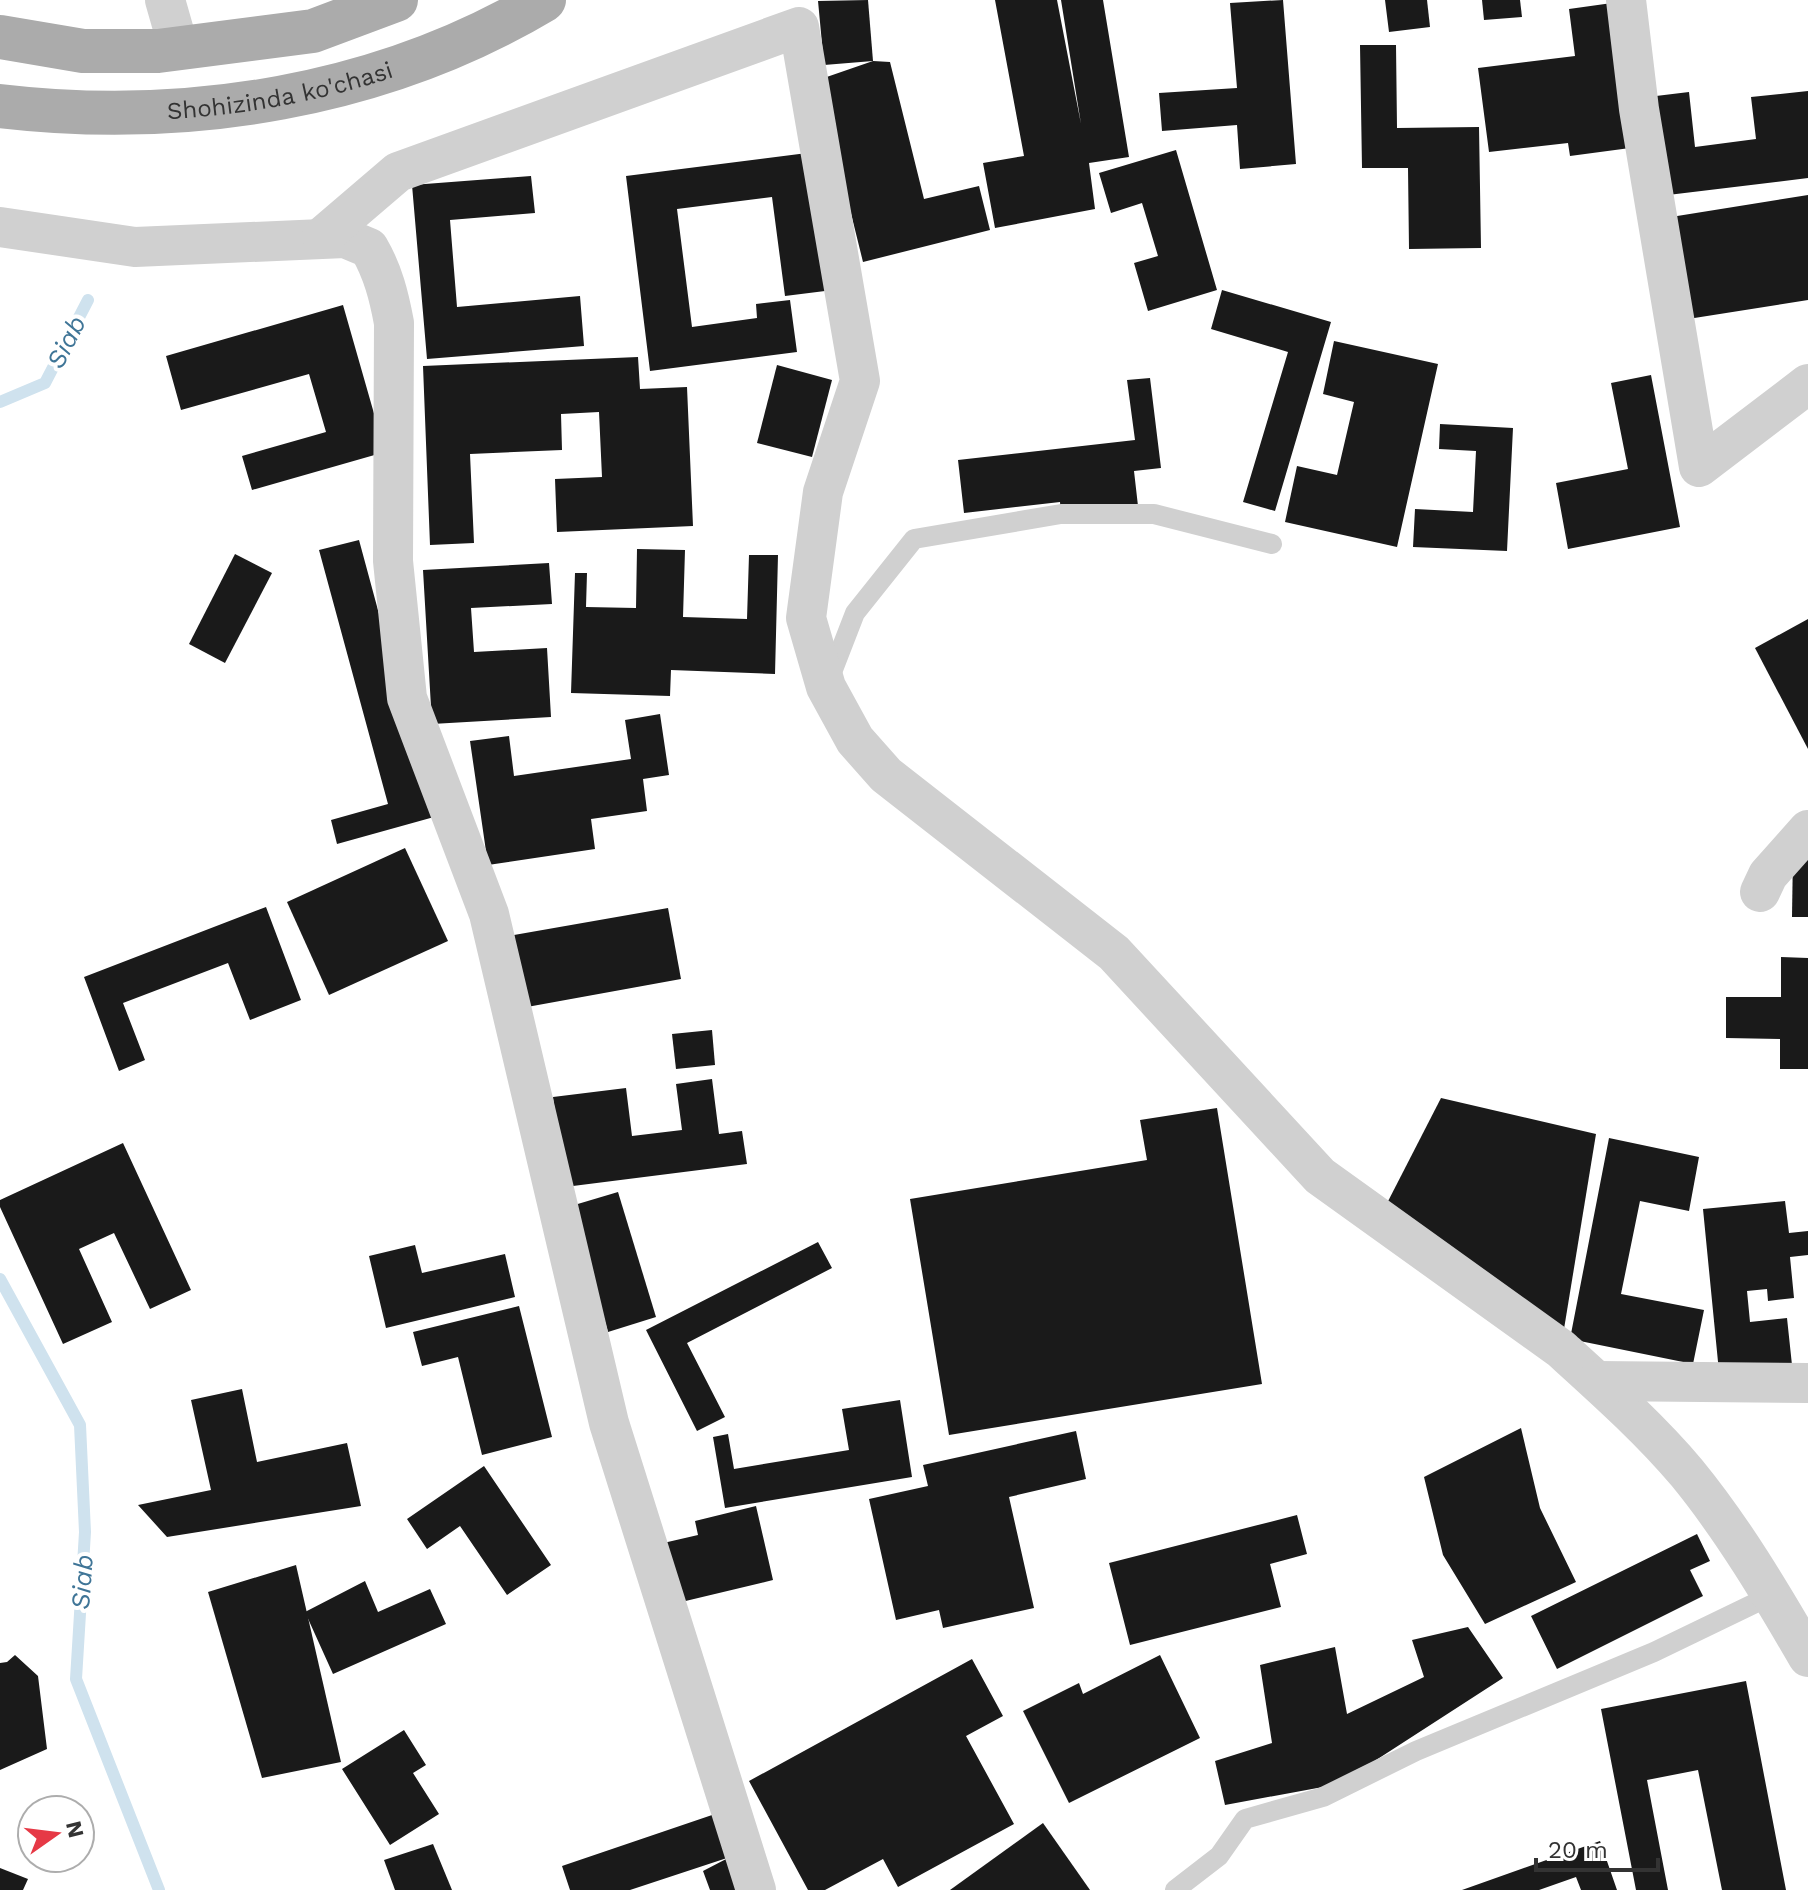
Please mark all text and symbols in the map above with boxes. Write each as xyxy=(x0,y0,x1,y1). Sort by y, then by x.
street label: Shohizinda ko'chasi xyxy=(166,56,396,125)
water label: Siab xyxy=(40,311,92,373)
water label: Siab xyxy=(65,1553,99,1611)
north arrow xyxy=(16,1794,96,1874)
text: N xyxy=(61,1818,89,1840)
scale bar xyxy=(1536,1822,1658,1872)
text: 20 m xyxy=(1548,1836,1608,1864)

